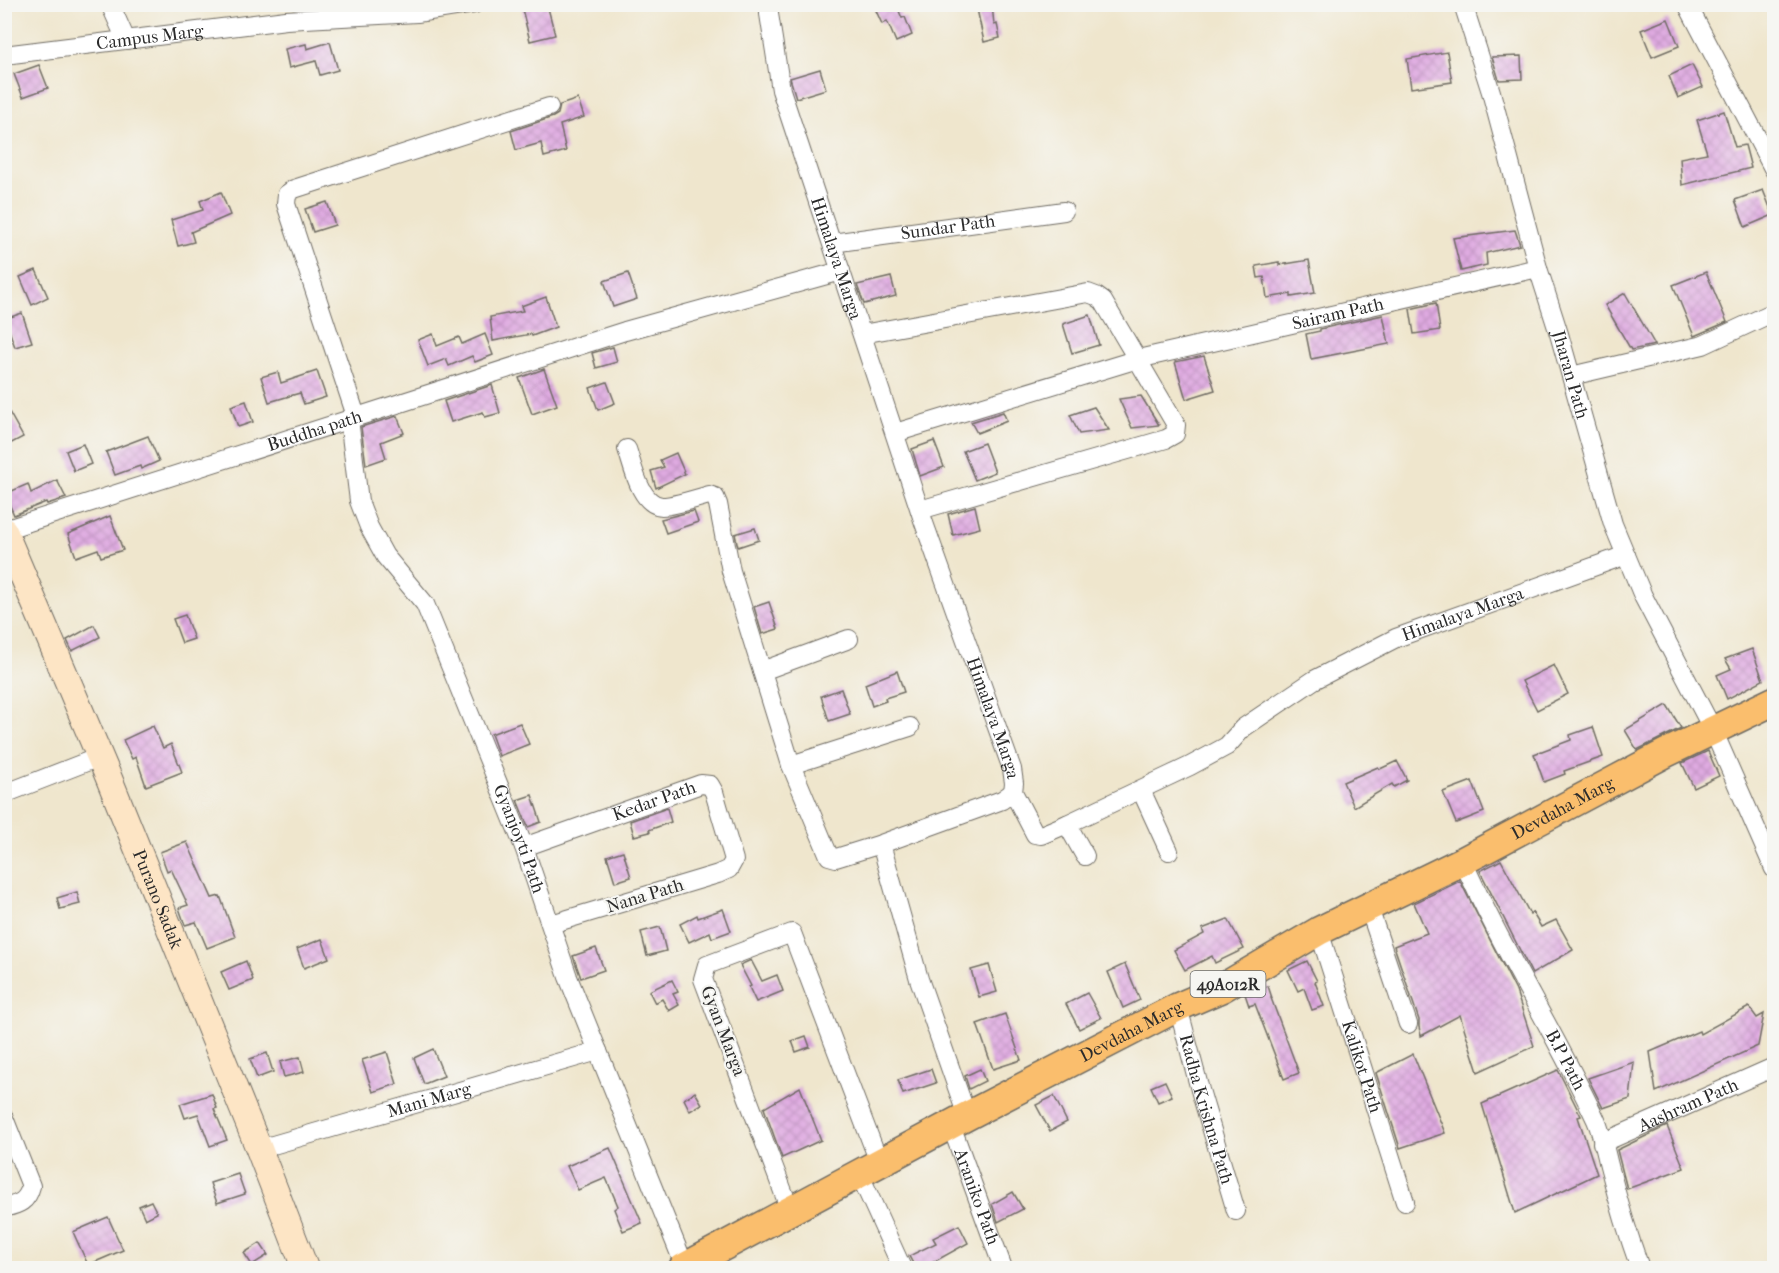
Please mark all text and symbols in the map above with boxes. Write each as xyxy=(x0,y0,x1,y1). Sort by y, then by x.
street label: Campus Marg xyxy=(95,20,205,54)
street label: Himalaya Marga xyxy=(807,194,867,323)
street label: Sundar Path xyxy=(899,210,996,244)
street label: Sairam Path xyxy=(1290,293,1386,334)
street label: Jharan Path xyxy=(1547,326,1593,421)
street label: Buddha path xyxy=(264,406,365,456)
street label: Himalaya Marga xyxy=(1399,582,1527,646)
street label: Himalaya Marga xyxy=(962,654,1024,781)
street label: Devdaha Marg xyxy=(1508,772,1618,844)
street label: Kedar Path xyxy=(610,776,698,825)
street label: Gyanjoyti Path xyxy=(489,781,549,896)
street label: Purano Sadak xyxy=(128,846,188,953)
street label: Nana Path xyxy=(604,874,686,918)
road number: 49A012R xyxy=(1190,971,1266,997)
street label: Gyan Marga xyxy=(696,983,750,1080)
street label: Devdaha Marg xyxy=(1076,996,1187,1067)
street label: Kalikot Path xyxy=(1337,1017,1386,1115)
street label: B.P Path xyxy=(1541,1026,1590,1094)
street label: Radha Krishna Path xyxy=(1175,1032,1238,1186)
street label: Aashram Path xyxy=(1634,1074,1741,1137)
street label: Mani Marg xyxy=(385,1078,474,1122)
street label: Araniko Path xyxy=(950,1144,1004,1247)

